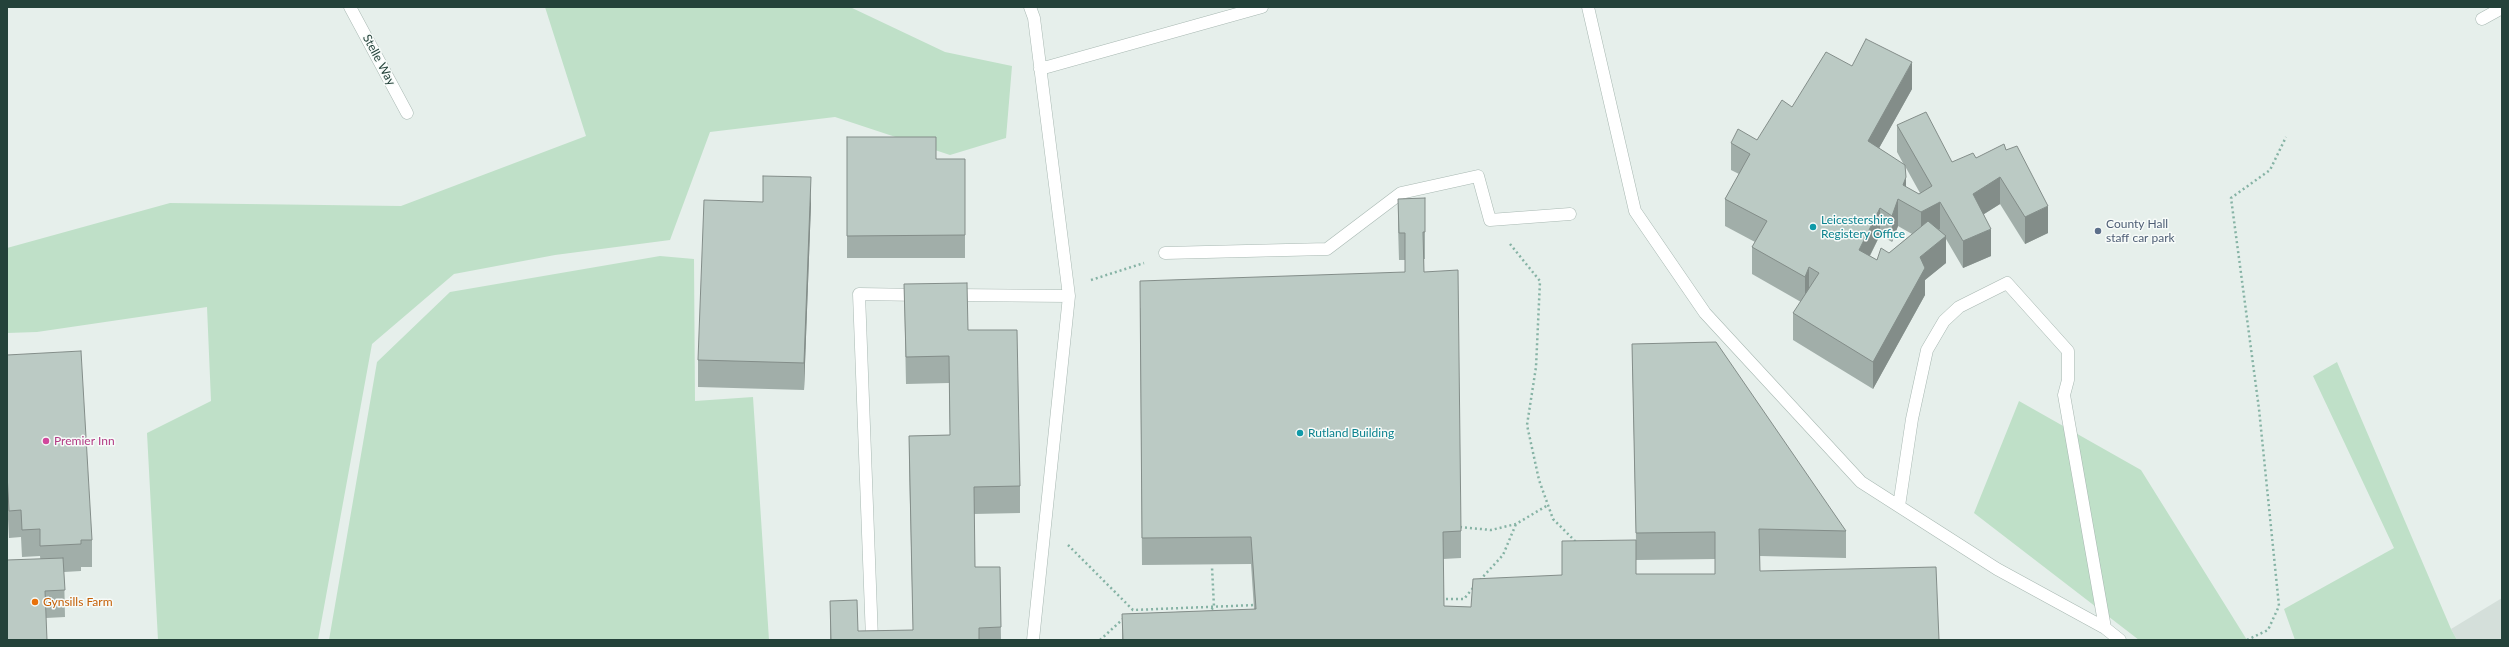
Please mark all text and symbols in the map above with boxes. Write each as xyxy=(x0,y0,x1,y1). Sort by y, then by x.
street label: Stelle Way xyxy=(360,32,398,88)
place label: Leicestershire Registery Office xyxy=(1821,213,1905,241)
place label: County Hall staff car park xyxy=(2106,217,2175,245)
marker: Leicestershire Registery Office xyxy=(1808,222,1818,232)
marker: County Hall staff car park xyxy=(2093,226,2103,236)
place label: Rutland Building xyxy=(1308,426,1394,440)
marker: Rutland Building xyxy=(1295,428,1305,438)
place label: Premier Inn xyxy=(54,434,115,448)
marker: Premier Inn xyxy=(41,436,51,446)
place label: Gynsills Farm xyxy=(43,595,113,609)
marker: Gynsills Farm xyxy=(30,597,40,607)

